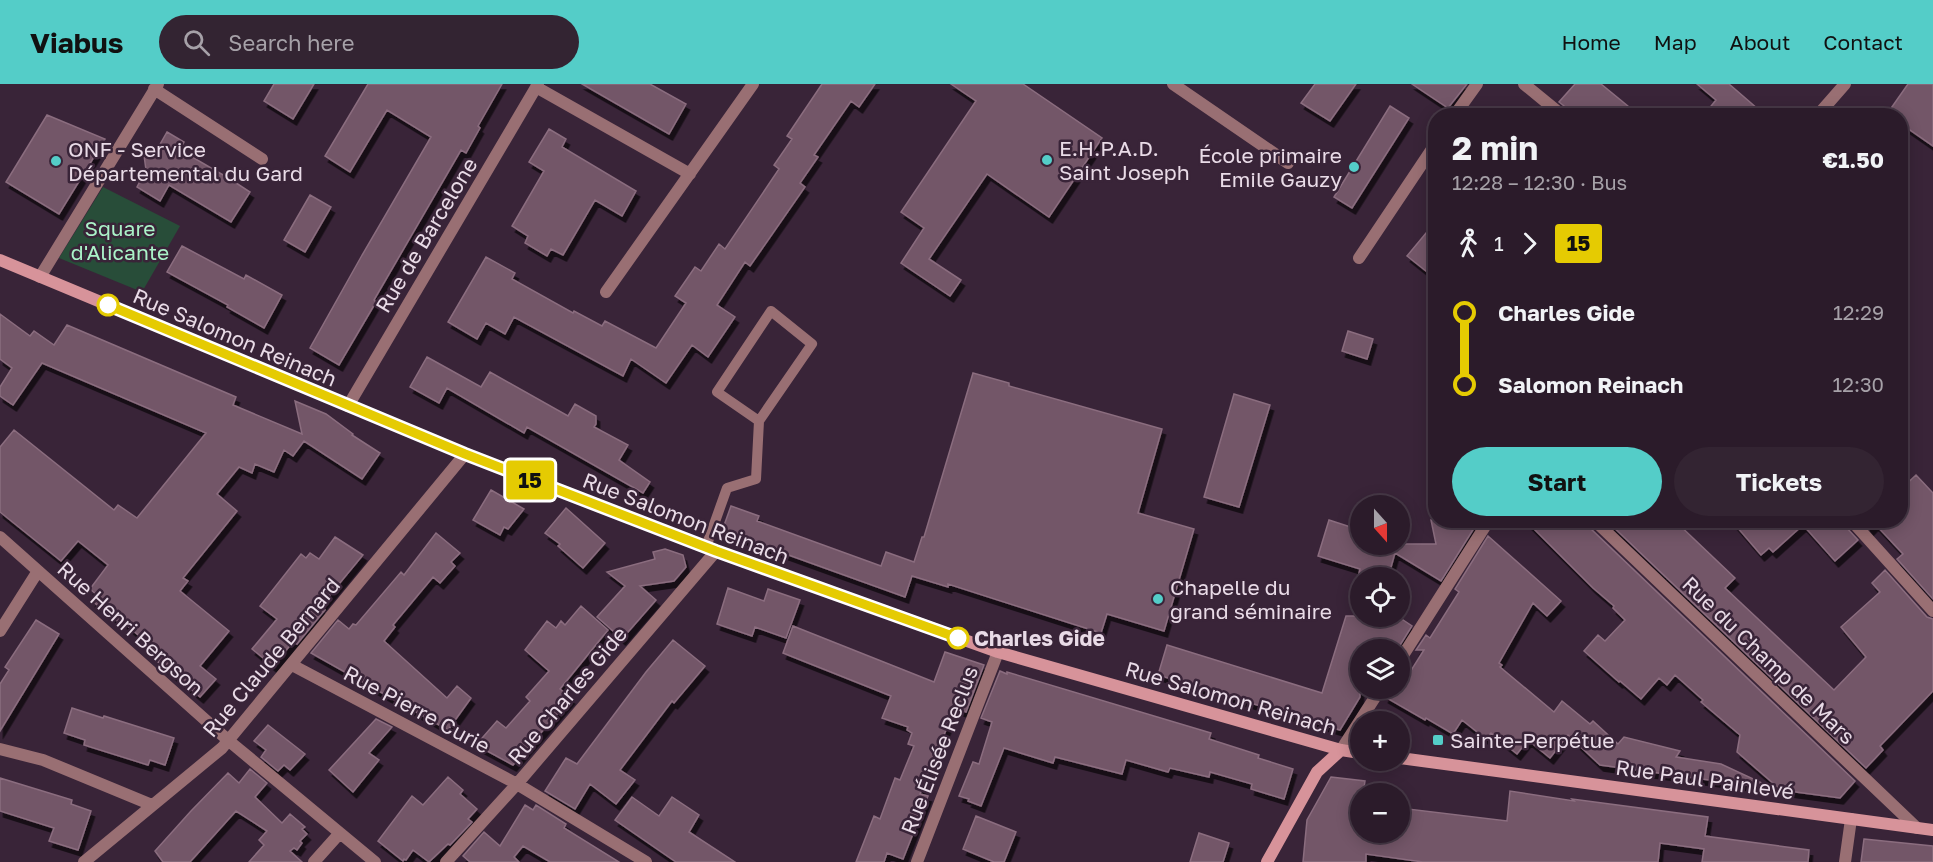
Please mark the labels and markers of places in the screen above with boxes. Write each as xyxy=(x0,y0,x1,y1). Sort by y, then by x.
place label: E.H.P.A.D. Saint Joseph xyxy=(1059,135,1190,185)
place label: ONF - Service Départemental du Gard xyxy=(68,136,303,186)
place label: École primaire Emile Gauzy xyxy=(1198,142,1342,192)
marker: E.H.P.A.D. Saint Joseph xyxy=(1040,153,1054,167)
marker: ONF - Service Départemental du Gard xyxy=(49,154,63,168)
marker: École primaire Emile Gauzy xyxy=(1347,160,1361,174)
unlabelled marker xyxy=(97,294,119,316)
place label: Chapelle du grand séminaire xyxy=(1170,574,1332,624)
marker: Chapelle du grand séminaire xyxy=(1151,592,1165,606)
place label: Charles Gide xyxy=(974,625,1105,651)
marker: Charles Gide xyxy=(947,627,969,649)
place label: Sainte-Perpétue xyxy=(1450,727,1615,753)
marker: Sainte-Perpétue xyxy=(1431,733,1445,747)

